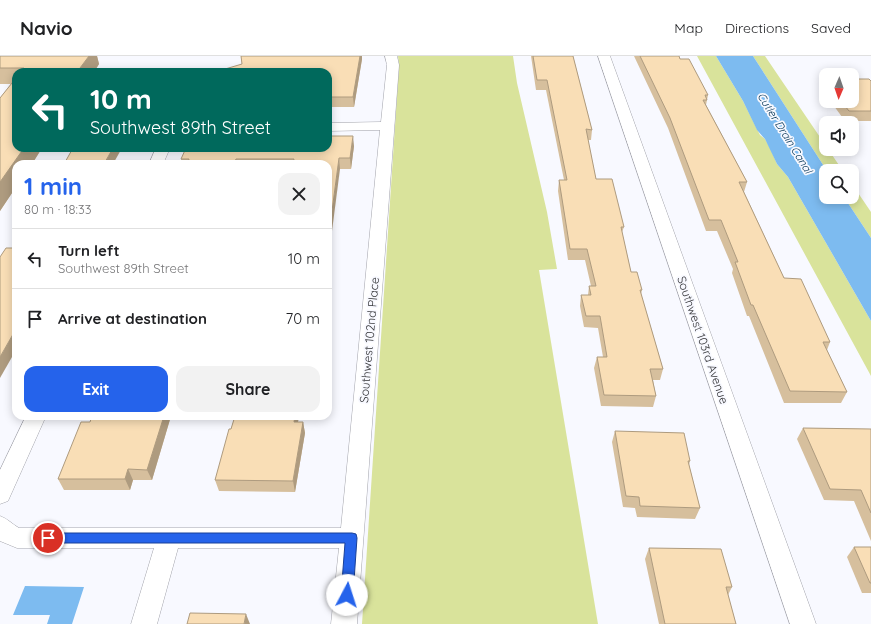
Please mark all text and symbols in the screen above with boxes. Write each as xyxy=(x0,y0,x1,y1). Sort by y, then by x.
text: Navio xyxy=(20,16,73,40)
text: Map xyxy=(674,19,703,37)
text: Directions xyxy=(725,19,789,37)
text: Saved xyxy=(811,19,851,37)
north arrow xyxy=(819,68,859,108)
map controls xyxy=(819,68,859,204)
text: 10 m xyxy=(90,81,152,116)
icon: left xyxy=(24,84,76,136)
water label: Cutler Drain Canal xyxy=(754,90,816,177)
text: Southwest 89th Street xyxy=(90,116,271,139)
button: sound xyxy=(819,116,859,156)
button: search xyxy=(819,164,859,204)
text: 1 min xyxy=(24,171,82,201)
button: close xyxy=(278,173,320,215)
text: 80 m · 18:33 xyxy=(24,201,92,217)
text: Turn left xyxy=(58,241,120,260)
icon: left xyxy=(24,248,46,270)
text: 10 m xyxy=(288,249,320,268)
text: Southwest 89th Street xyxy=(58,260,189,276)
street label: Southwest 103rd Avenue xyxy=(674,274,732,406)
street label: Southwest 102nd Place xyxy=(356,276,382,404)
icon: arrive xyxy=(24,308,46,330)
text: Arrive at destination xyxy=(58,309,207,328)
text: 70 m xyxy=(286,309,320,328)
button: Exit xyxy=(24,366,168,412)
button: Share xyxy=(176,366,320,412)
pin xyxy=(31,521,65,555)
icon: arrive xyxy=(37,527,59,549)
position arrow xyxy=(326,574,368,616)

